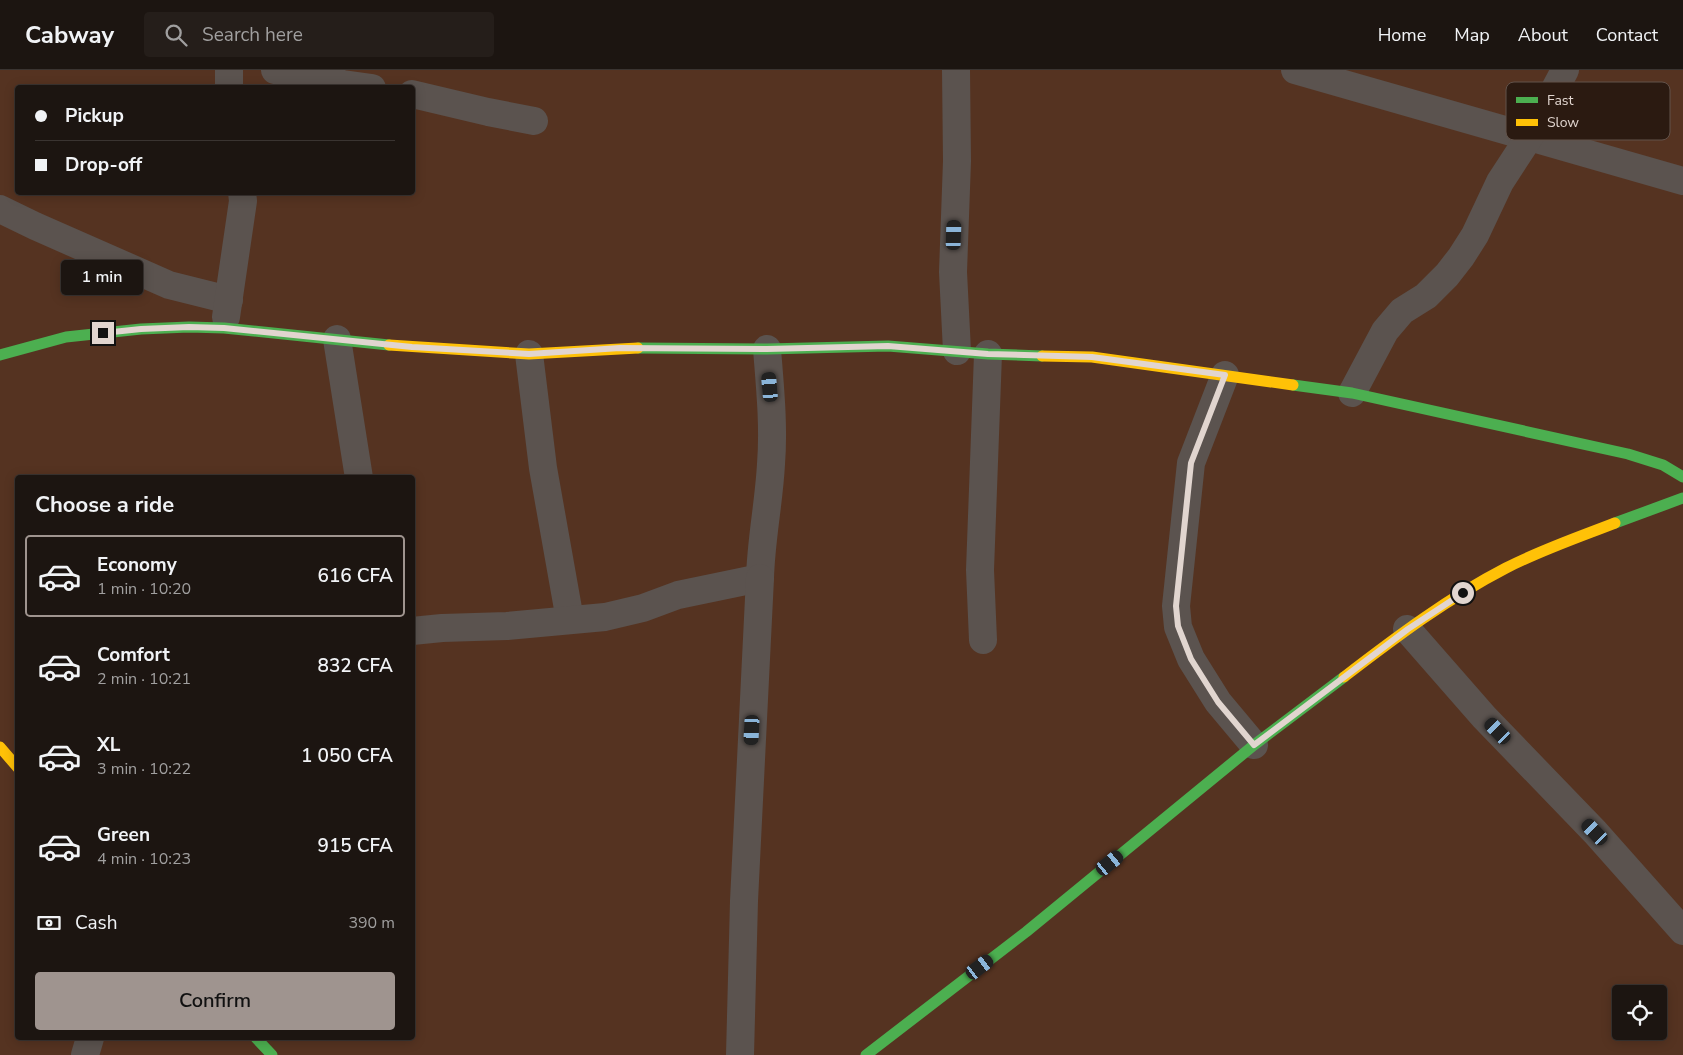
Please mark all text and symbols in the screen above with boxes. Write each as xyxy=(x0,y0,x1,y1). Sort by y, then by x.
search box xyxy=(144,12,494,57)
text: Cabway xyxy=(25,19,114,51)
icon: search xyxy=(162,21,190,49)
text: Search here xyxy=(202,22,303,48)
text: Home xyxy=(1378,23,1426,47)
text: Map xyxy=(1454,23,1490,47)
text: About xyxy=(1518,23,1568,47)
text: Contact xyxy=(1596,23,1658,47)
legend xyxy=(1506,82,1670,140)
text: Fast xyxy=(1547,91,1573,110)
text: Pickup xyxy=(65,103,124,129)
text: Slow xyxy=(1547,113,1579,132)
text: Drop-off xyxy=(65,152,142,178)
car xyxy=(945,220,962,250)
callout: 1 min xyxy=(62,260,144,296)
text: 1 min xyxy=(82,266,122,288)
route end xyxy=(92,322,114,344)
car xyxy=(761,371,778,403)
text: Choose a ride xyxy=(35,490,174,520)
text: Economy xyxy=(97,552,177,578)
icon: car xyxy=(37,554,82,599)
text: 616 CFA xyxy=(318,563,393,589)
text: 1 min · 10:20 xyxy=(97,578,191,600)
route start xyxy=(1452,582,1474,604)
text: Comfort xyxy=(97,642,170,668)
icon: car xyxy=(37,644,82,689)
text: 832 CFA xyxy=(318,653,393,679)
text: 2 min · 10:21 xyxy=(97,668,191,690)
car xyxy=(743,715,760,745)
car xyxy=(1482,715,1513,747)
text: XL xyxy=(97,732,120,758)
icon: car xyxy=(37,734,82,779)
text: 1 050 CFA xyxy=(301,743,393,769)
text: 3 min · 10:22 xyxy=(97,758,191,780)
car xyxy=(1579,816,1610,848)
text: Green xyxy=(97,822,150,848)
icon: car xyxy=(37,824,82,869)
text: 915 CFA xyxy=(318,833,393,859)
text: 4 min · 10:23 xyxy=(97,848,191,870)
car xyxy=(1093,848,1126,878)
icon: cash xyxy=(35,909,63,937)
text: Cash xyxy=(75,910,117,936)
text: 390 m xyxy=(348,912,395,934)
car xyxy=(963,952,996,982)
button: Confirm xyxy=(35,972,395,1030)
map controls xyxy=(1612,985,1667,1040)
button: locate xyxy=(1612,985,1667,1040)

